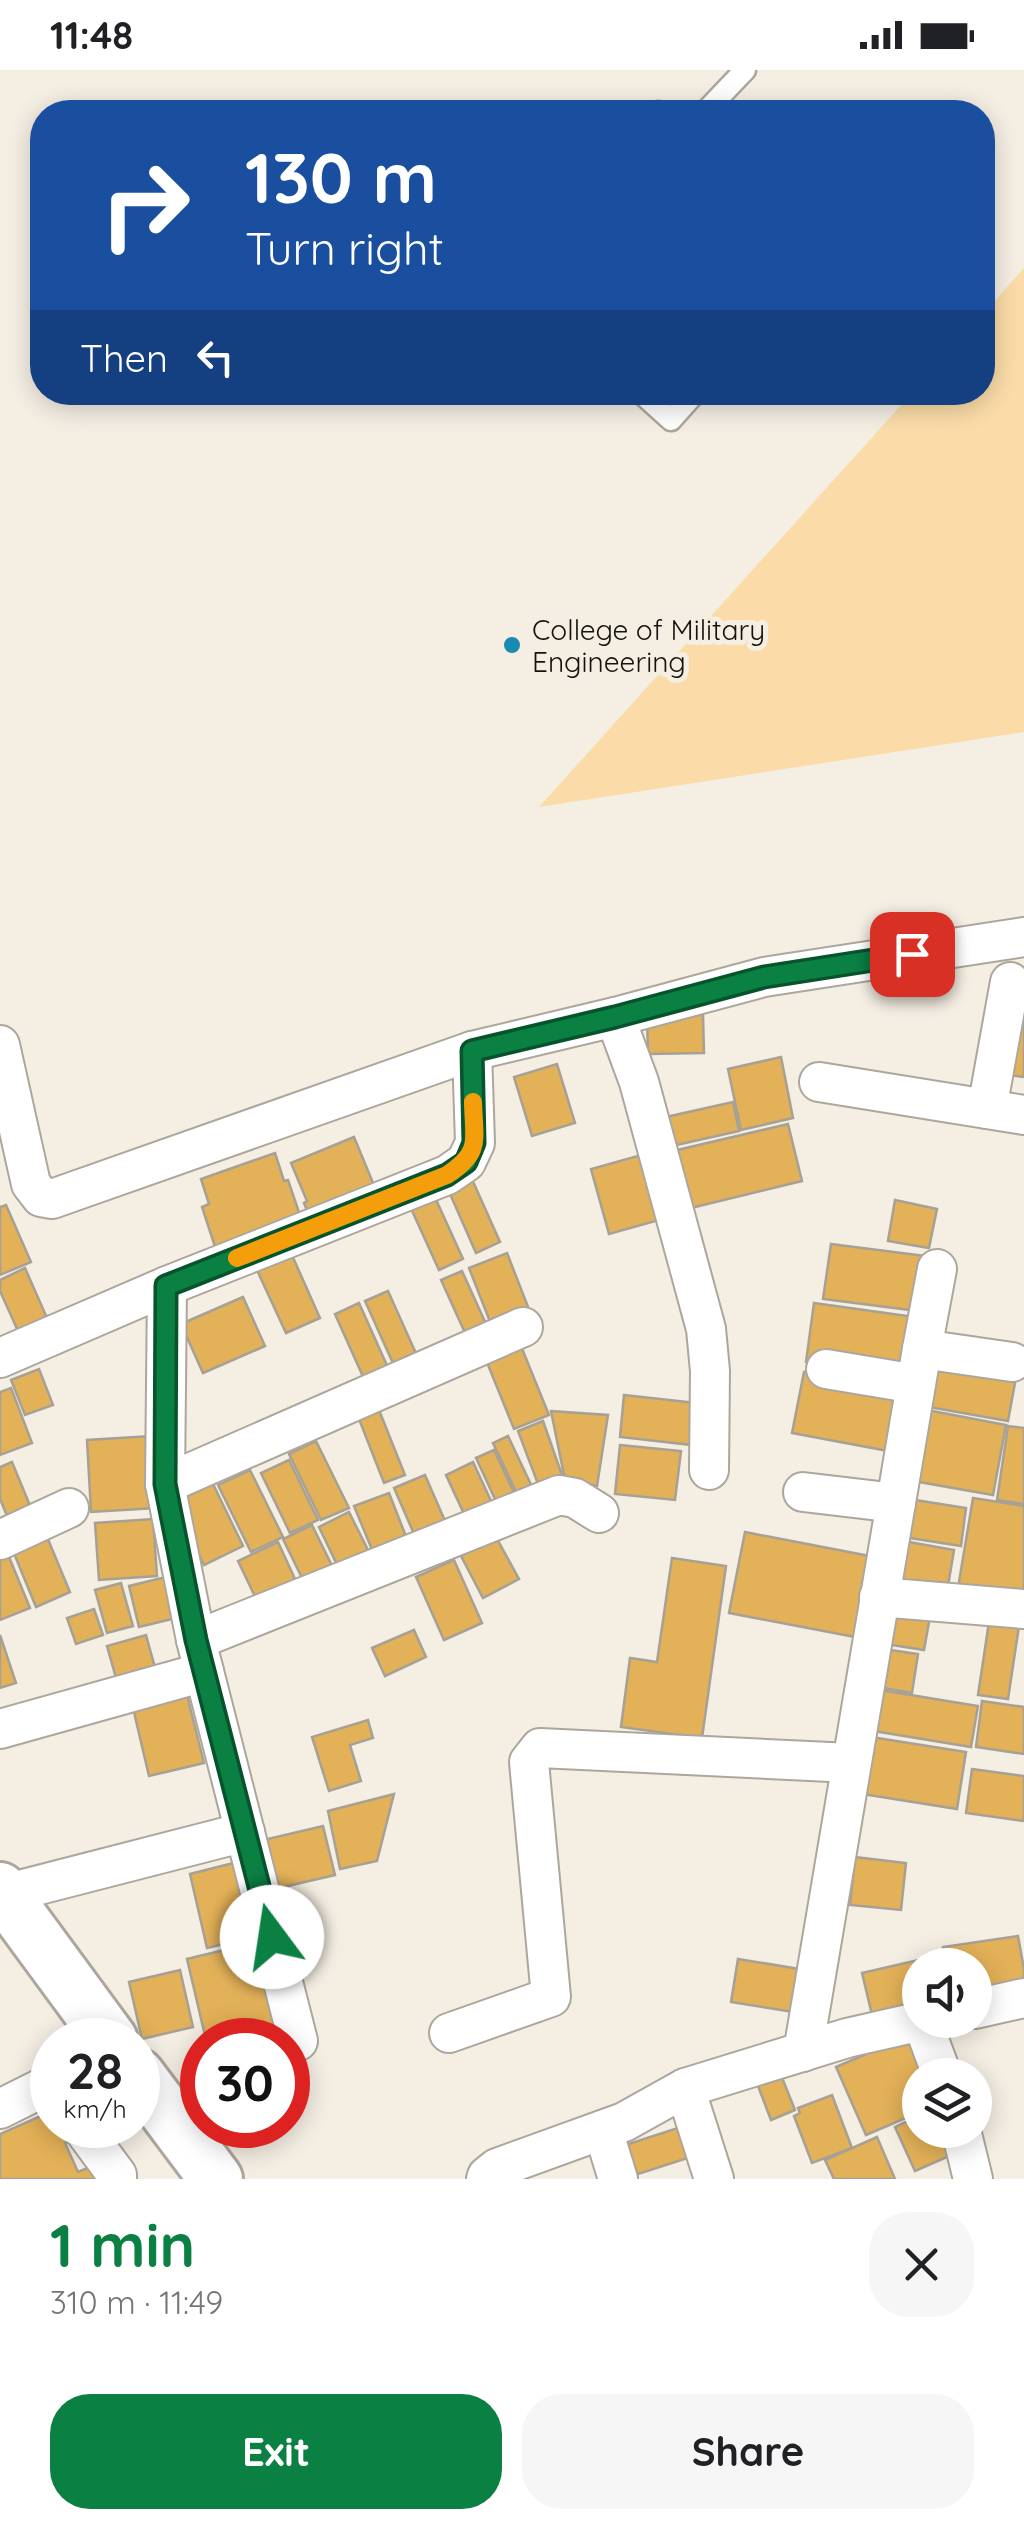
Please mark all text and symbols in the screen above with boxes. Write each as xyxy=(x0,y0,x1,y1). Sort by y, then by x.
text: 11:48 xyxy=(50,11,133,59)
text: 130 m xyxy=(245,133,437,221)
icon: right xyxy=(80,140,210,270)
text: Turn right xyxy=(245,220,444,276)
icon: left xyxy=(188,330,243,385)
text: Then xyxy=(80,334,168,382)
place label: College of Military Engineering xyxy=(532,612,765,679)
marker: College of Military Engineering xyxy=(501,634,523,656)
pin xyxy=(870,912,955,997)
icon: arrive xyxy=(885,927,940,982)
position arrow xyxy=(220,1885,324,1989)
map controls xyxy=(902,1948,992,2148)
button: sound xyxy=(902,1948,992,2038)
speed limit sign: 30 xyxy=(180,2018,310,2148)
text: 28 xyxy=(67,2039,123,2102)
button: layers xyxy=(902,2058,992,2148)
text: km/h xyxy=(63,2093,127,2124)
text: 1 min xyxy=(50,2207,195,2282)
button: close xyxy=(869,2212,974,2317)
text: 310 m · 11:49 xyxy=(50,2282,223,2322)
button: Exit xyxy=(50,2394,502,2509)
button: Share xyxy=(522,2394,974,2509)

